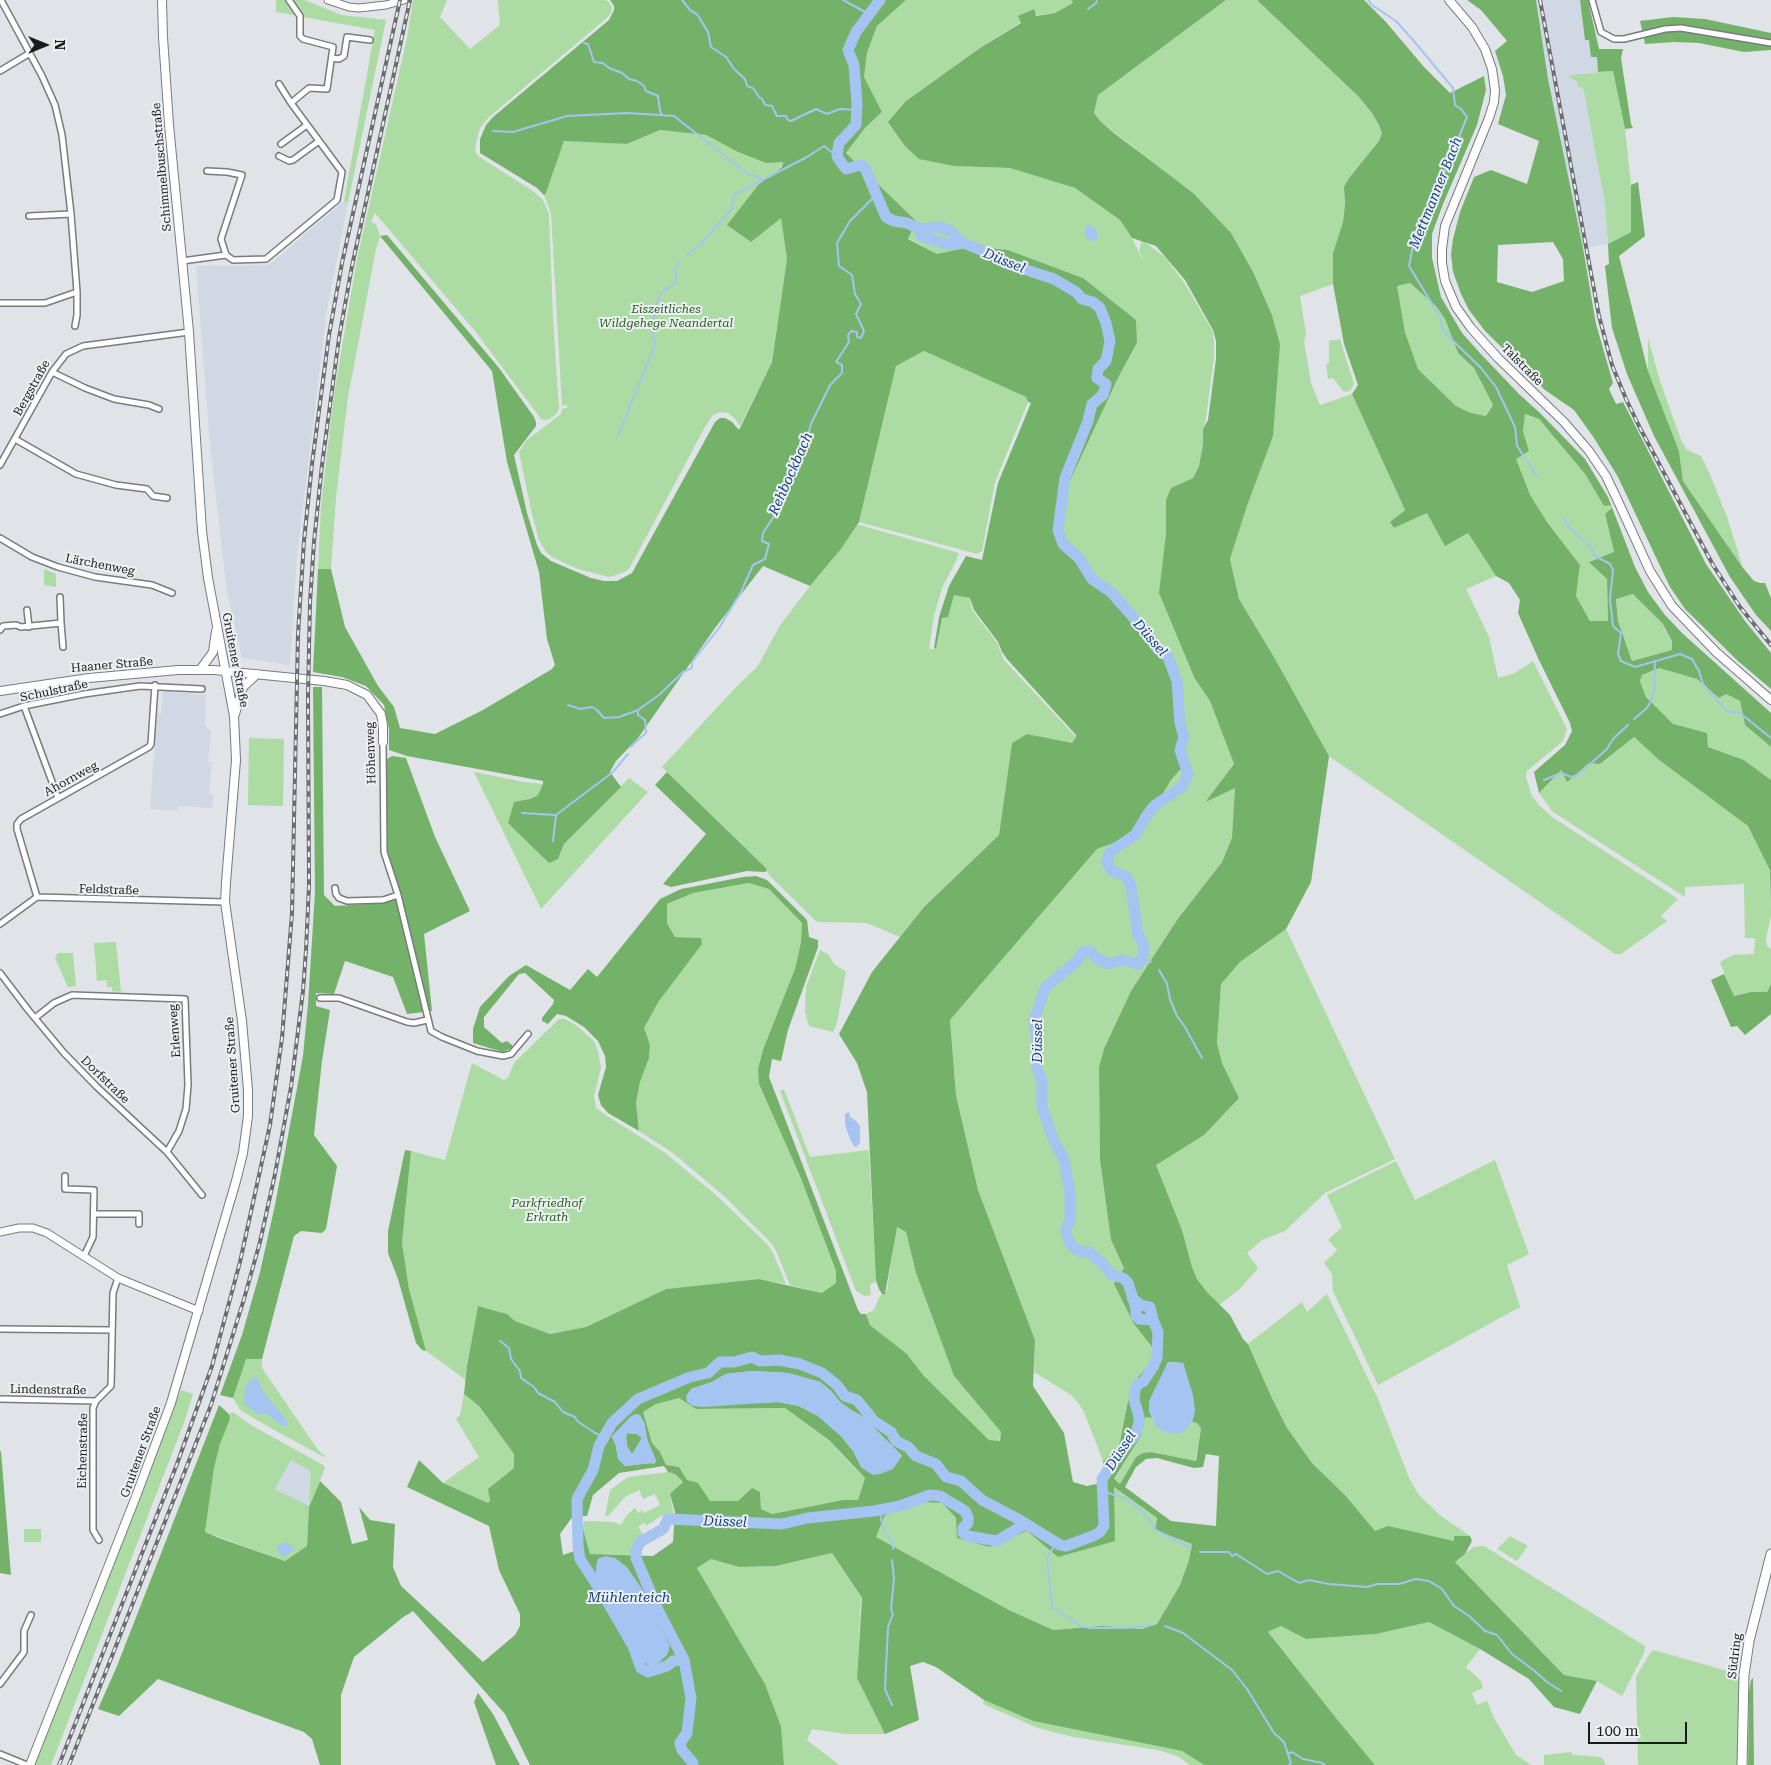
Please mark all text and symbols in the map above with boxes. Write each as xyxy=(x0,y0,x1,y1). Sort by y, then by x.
north arrow xyxy=(20,20,70,70)
text: N xyxy=(52,40,68,50)
street label: Schimmelbuschstraße xyxy=(149,102,175,232)
water label: Mettmanner Bach xyxy=(1406,135,1466,251)
water label: Düssel xyxy=(981,245,1027,277)
park label: Eiszeitliches Wildgehege Neandertal xyxy=(599,302,733,330)
street label: Talstraße xyxy=(1498,341,1546,389)
street label: Bergstraße xyxy=(11,358,53,418)
water label: Rehbockbach xyxy=(765,430,817,518)
street label: Lärchenweg xyxy=(64,551,136,579)
street label: Gruitener Straße xyxy=(219,611,251,709)
water label: Düssel xyxy=(1129,616,1171,660)
street label: Haaner Straße xyxy=(70,654,154,676)
street label: Schulstraße xyxy=(19,677,89,705)
street label: Höhenweg xyxy=(363,722,379,784)
street label: Ahornweg xyxy=(42,758,100,800)
street label: Feldstraße xyxy=(79,882,139,898)
street label: Erlenweg xyxy=(166,1004,184,1058)
street label: Gruitener Straße xyxy=(222,1017,244,1113)
water label: Düssel xyxy=(1030,1019,1046,1063)
street label: Dorfstraße xyxy=(78,1053,132,1107)
park label: Parkfriedhof Erkrath xyxy=(511,1196,583,1224)
street label: Lindenstraße xyxy=(10,1382,86,1398)
street label: Gruitener Straße xyxy=(118,1404,164,1500)
street label: Eichenstraße xyxy=(75,1413,91,1489)
water label: Düssel xyxy=(1102,1428,1140,1474)
water label: Düssel xyxy=(703,1513,747,1531)
water label: Mühlenteich xyxy=(588,1590,670,1606)
street label: Südring xyxy=(1725,1632,1745,1680)
scale bar xyxy=(1591,1712,1690,1744)
text: 100 m xyxy=(1596,1722,1639,1740)

